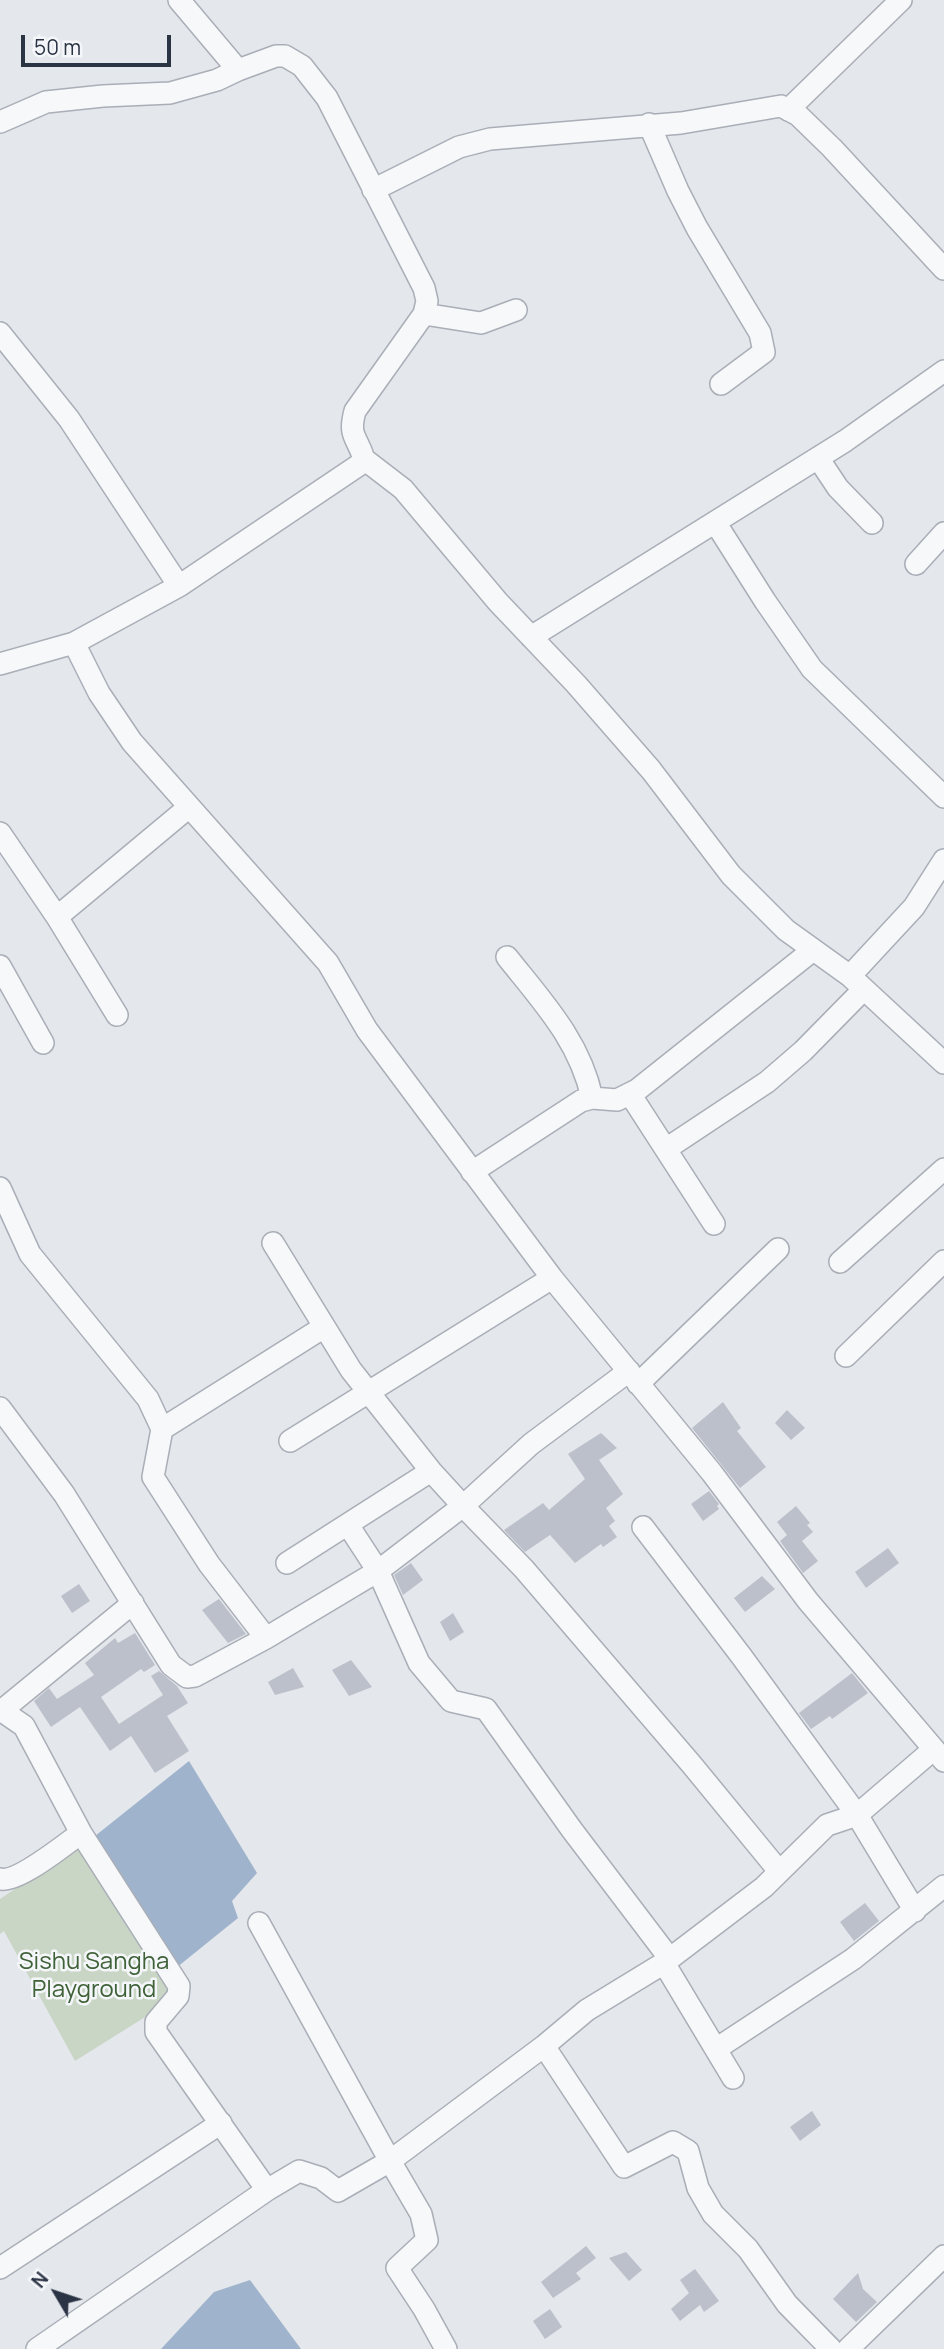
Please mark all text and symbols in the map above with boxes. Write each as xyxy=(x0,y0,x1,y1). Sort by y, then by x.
scale bar xyxy=(24,21,175,65)
text: 50 m xyxy=(34,33,81,61)
park label: Sishu Sangha Playground xyxy=(19,1948,169,2004)
north arrow xyxy=(21,2258,91,2328)
text: N xyxy=(25,2266,54,2293)

